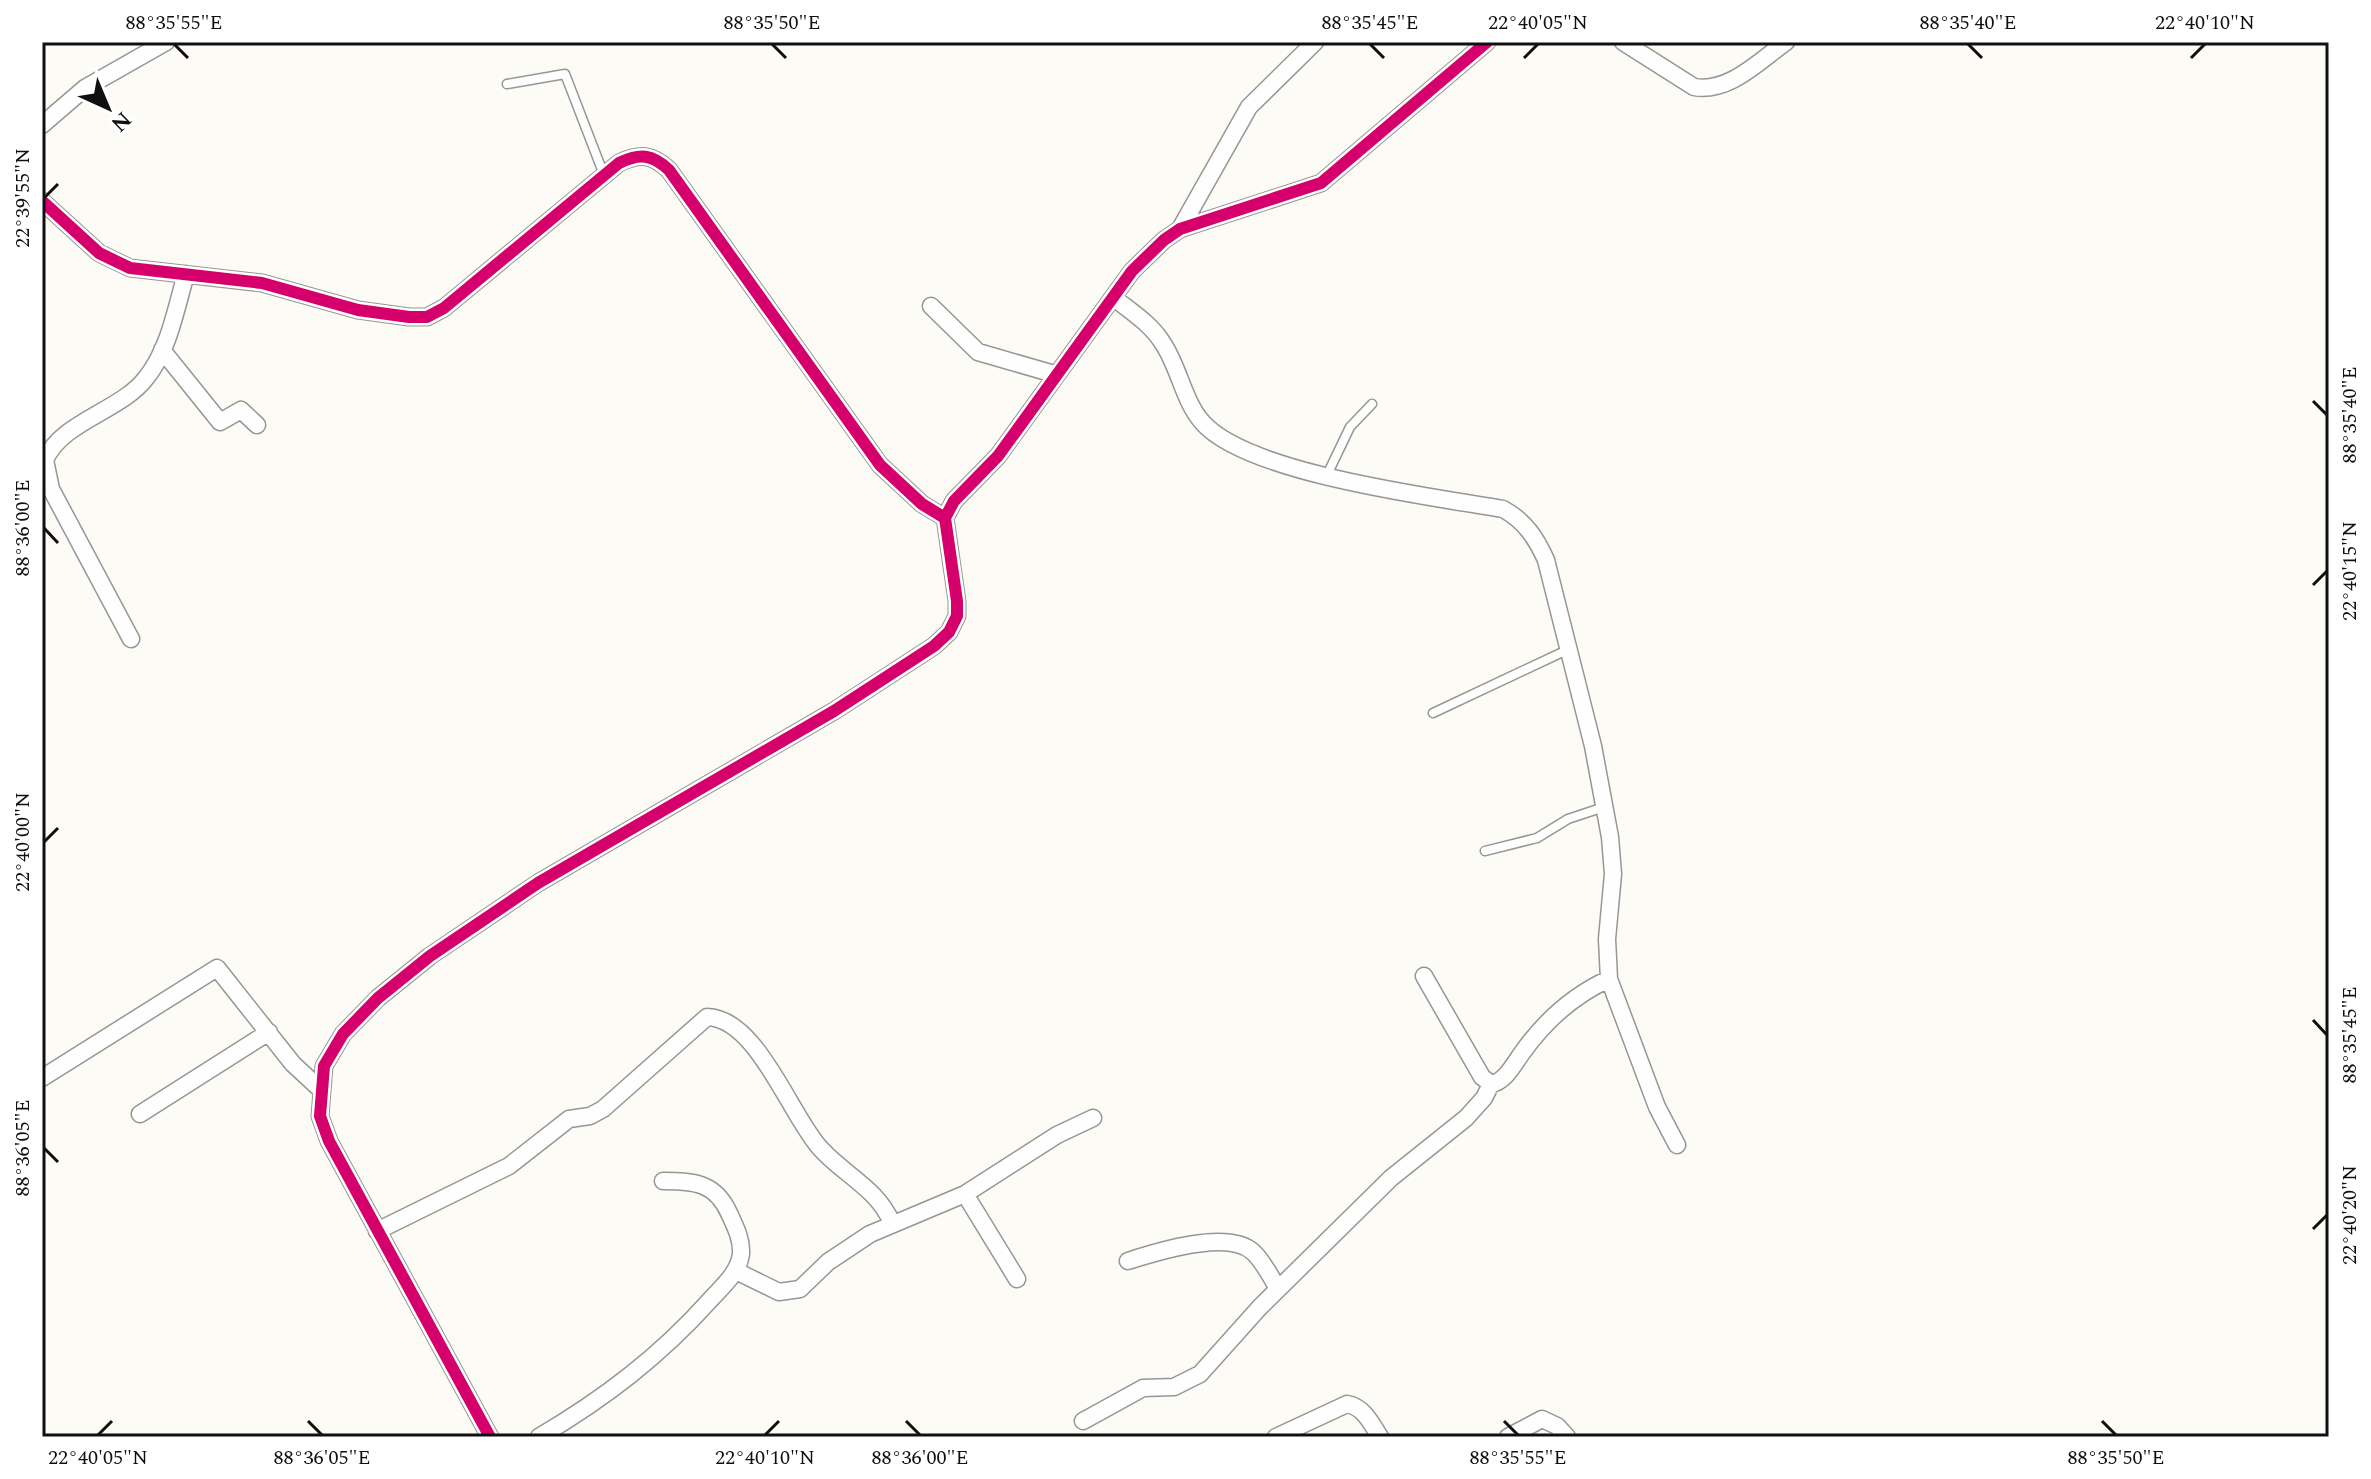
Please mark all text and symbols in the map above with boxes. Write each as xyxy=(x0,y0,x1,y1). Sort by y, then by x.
text: 88°35'55"E xyxy=(125,8,223,38)
text: 88°35'50"E xyxy=(723,8,821,38)
text: 88°35'45"E xyxy=(1321,8,1419,38)
text: 22°40'05"N xyxy=(1488,8,1588,38)
text: 88°35'40"E xyxy=(1919,8,2017,38)
text: 22°40'10"N xyxy=(2155,8,2255,38)
north arrow xyxy=(68,68,148,148)
text: N xyxy=(103,103,139,139)
text: 22°39'55"N xyxy=(8,148,38,248)
text: 88°35'40"E xyxy=(2335,366,2365,464)
text: 88°36'00"E xyxy=(8,479,38,577)
text: 22°40'15"N xyxy=(2335,521,2365,621)
text: 22°40'00"N xyxy=(8,792,38,892)
text: 88°35'45"E xyxy=(2335,986,2365,1084)
text: 88°36'05"E xyxy=(8,1099,38,1197)
text: 22°40'20"N xyxy=(2335,1165,2365,1265)
text: 22°40'05"N xyxy=(48,1443,148,1473)
text: 88°36'05"E xyxy=(273,1443,371,1473)
text: 22°40'10"N xyxy=(715,1443,815,1473)
text: 88°36'00"E xyxy=(871,1443,969,1473)
text: 88°35'55"E xyxy=(1469,1443,1567,1473)
text: 88°35'50"E xyxy=(2067,1443,2165,1473)

